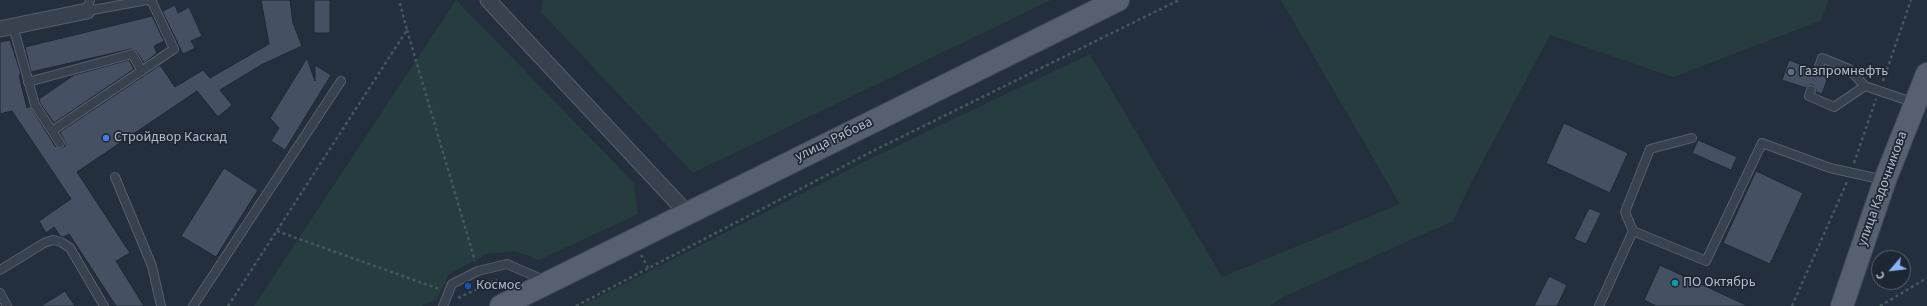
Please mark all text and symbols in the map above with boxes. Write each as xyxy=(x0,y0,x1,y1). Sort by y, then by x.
place label: Газпромнефть xyxy=(1799,64,1888,80)
marker: Газпромнефть xyxy=(1786,67,1796,77)
street label: улица Рябова xyxy=(793,114,875,166)
street label: улица Кадочникова xyxy=(1854,129,1912,249)
place label: Стройдвор Каскад xyxy=(114,130,227,146)
marker: Стройдвор Каскад xyxy=(101,133,111,143)
north arrow xyxy=(1871,250,1911,290)
text: С xyxy=(1873,269,1889,282)
place label: ПО Октябрь xyxy=(1683,275,1756,291)
place label: Космос xyxy=(476,278,521,294)
marker: ПО Октябрь xyxy=(1670,278,1680,288)
marker: Космос xyxy=(463,281,473,291)

